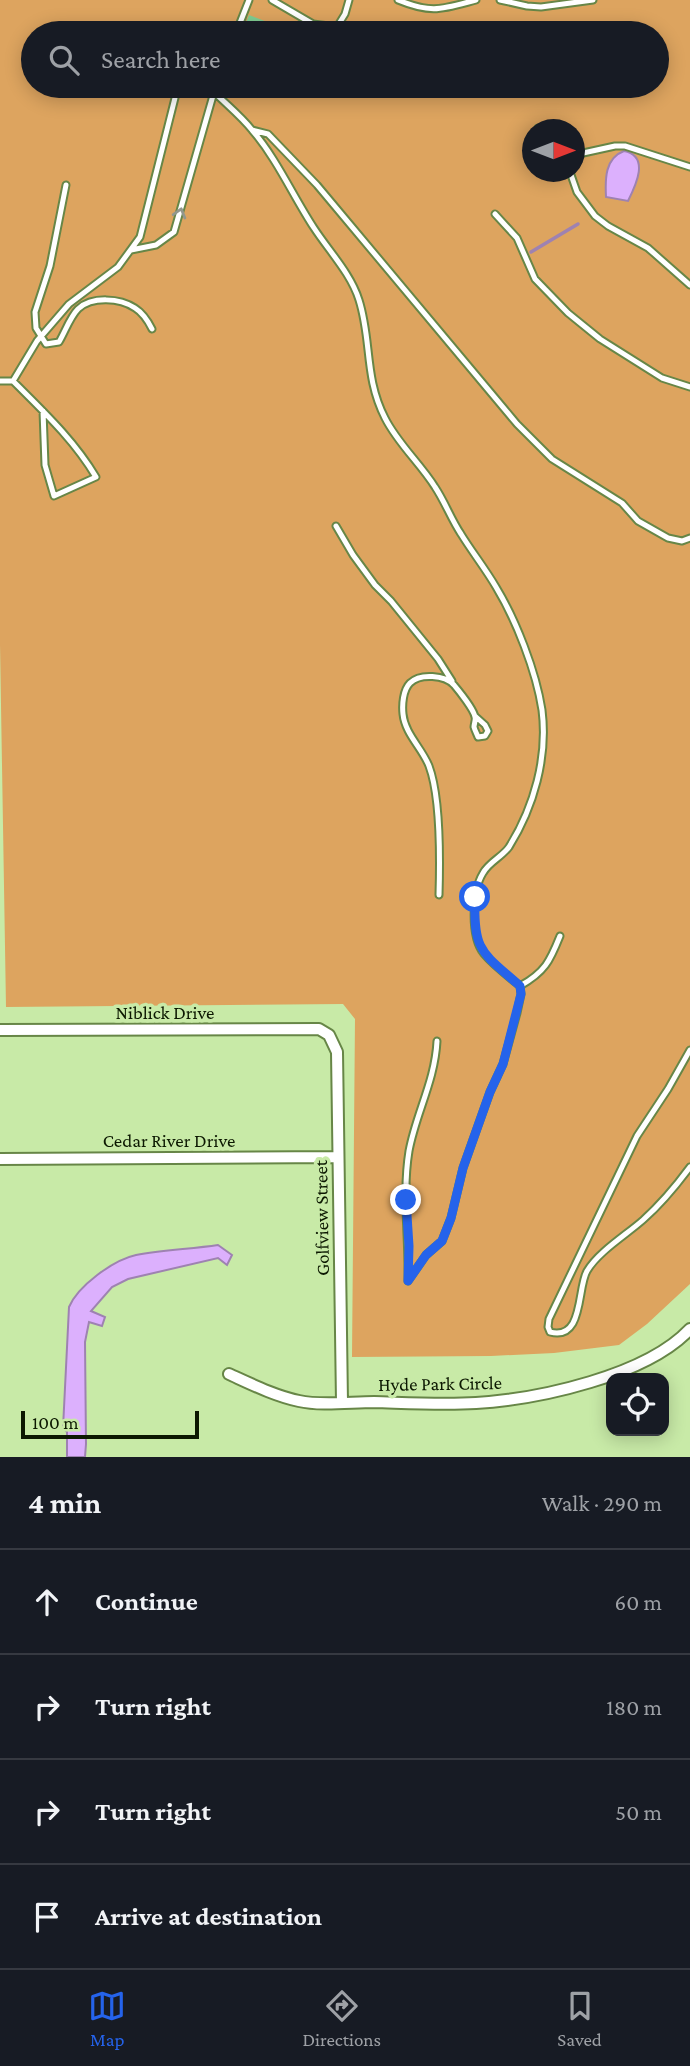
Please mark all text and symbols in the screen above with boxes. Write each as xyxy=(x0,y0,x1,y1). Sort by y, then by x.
search box xyxy=(21,21,669,98)
icon: search xyxy=(45,41,83,79)
text: Search here xyxy=(101,45,220,74)
north arrow xyxy=(522,119,585,182)
one-way arrow xyxy=(172,207,186,219)
route start xyxy=(459,881,490,912)
street label: Niblick Drive xyxy=(116,1002,214,1023)
street label: Cedar River Drive xyxy=(103,1130,235,1151)
street label: Golfview Street xyxy=(310,1159,333,1276)
route end xyxy=(390,1184,421,1215)
street label: Hyde Park Circle xyxy=(378,1372,502,1395)
map controls xyxy=(606,1373,669,1436)
button: locate xyxy=(606,1373,669,1436)
scale bar xyxy=(21,1408,200,1440)
text: 100 m xyxy=(32,1412,79,1433)
text: 4 min xyxy=(28,1486,101,1519)
text: Walk · 290 m xyxy=(542,1490,662,1516)
icon: ahead xyxy=(28,1583,66,1621)
text: Continue xyxy=(95,1587,198,1616)
text: 60 m xyxy=(615,1589,662,1615)
icon: right xyxy=(28,1688,66,1726)
text: Turn right xyxy=(95,1692,211,1721)
text: 180 m xyxy=(606,1694,662,1720)
icon: right xyxy=(28,1793,66,1831)
text: Turn right xyxy=(95,1797,211,1826)
text: 50 m xyxy=(615,1799,662,1825)
icon: arrive xyxy=(28,1898,66,1936)
text: Arrive at destination xyxy=(95,1902,322,1931)
tab: Map xyxy=(88,1987,126,2050)
tab: Directions xyxy=(302,1987,381,2050)
tab: Saved xyxy=(557,1987,602,2050)

